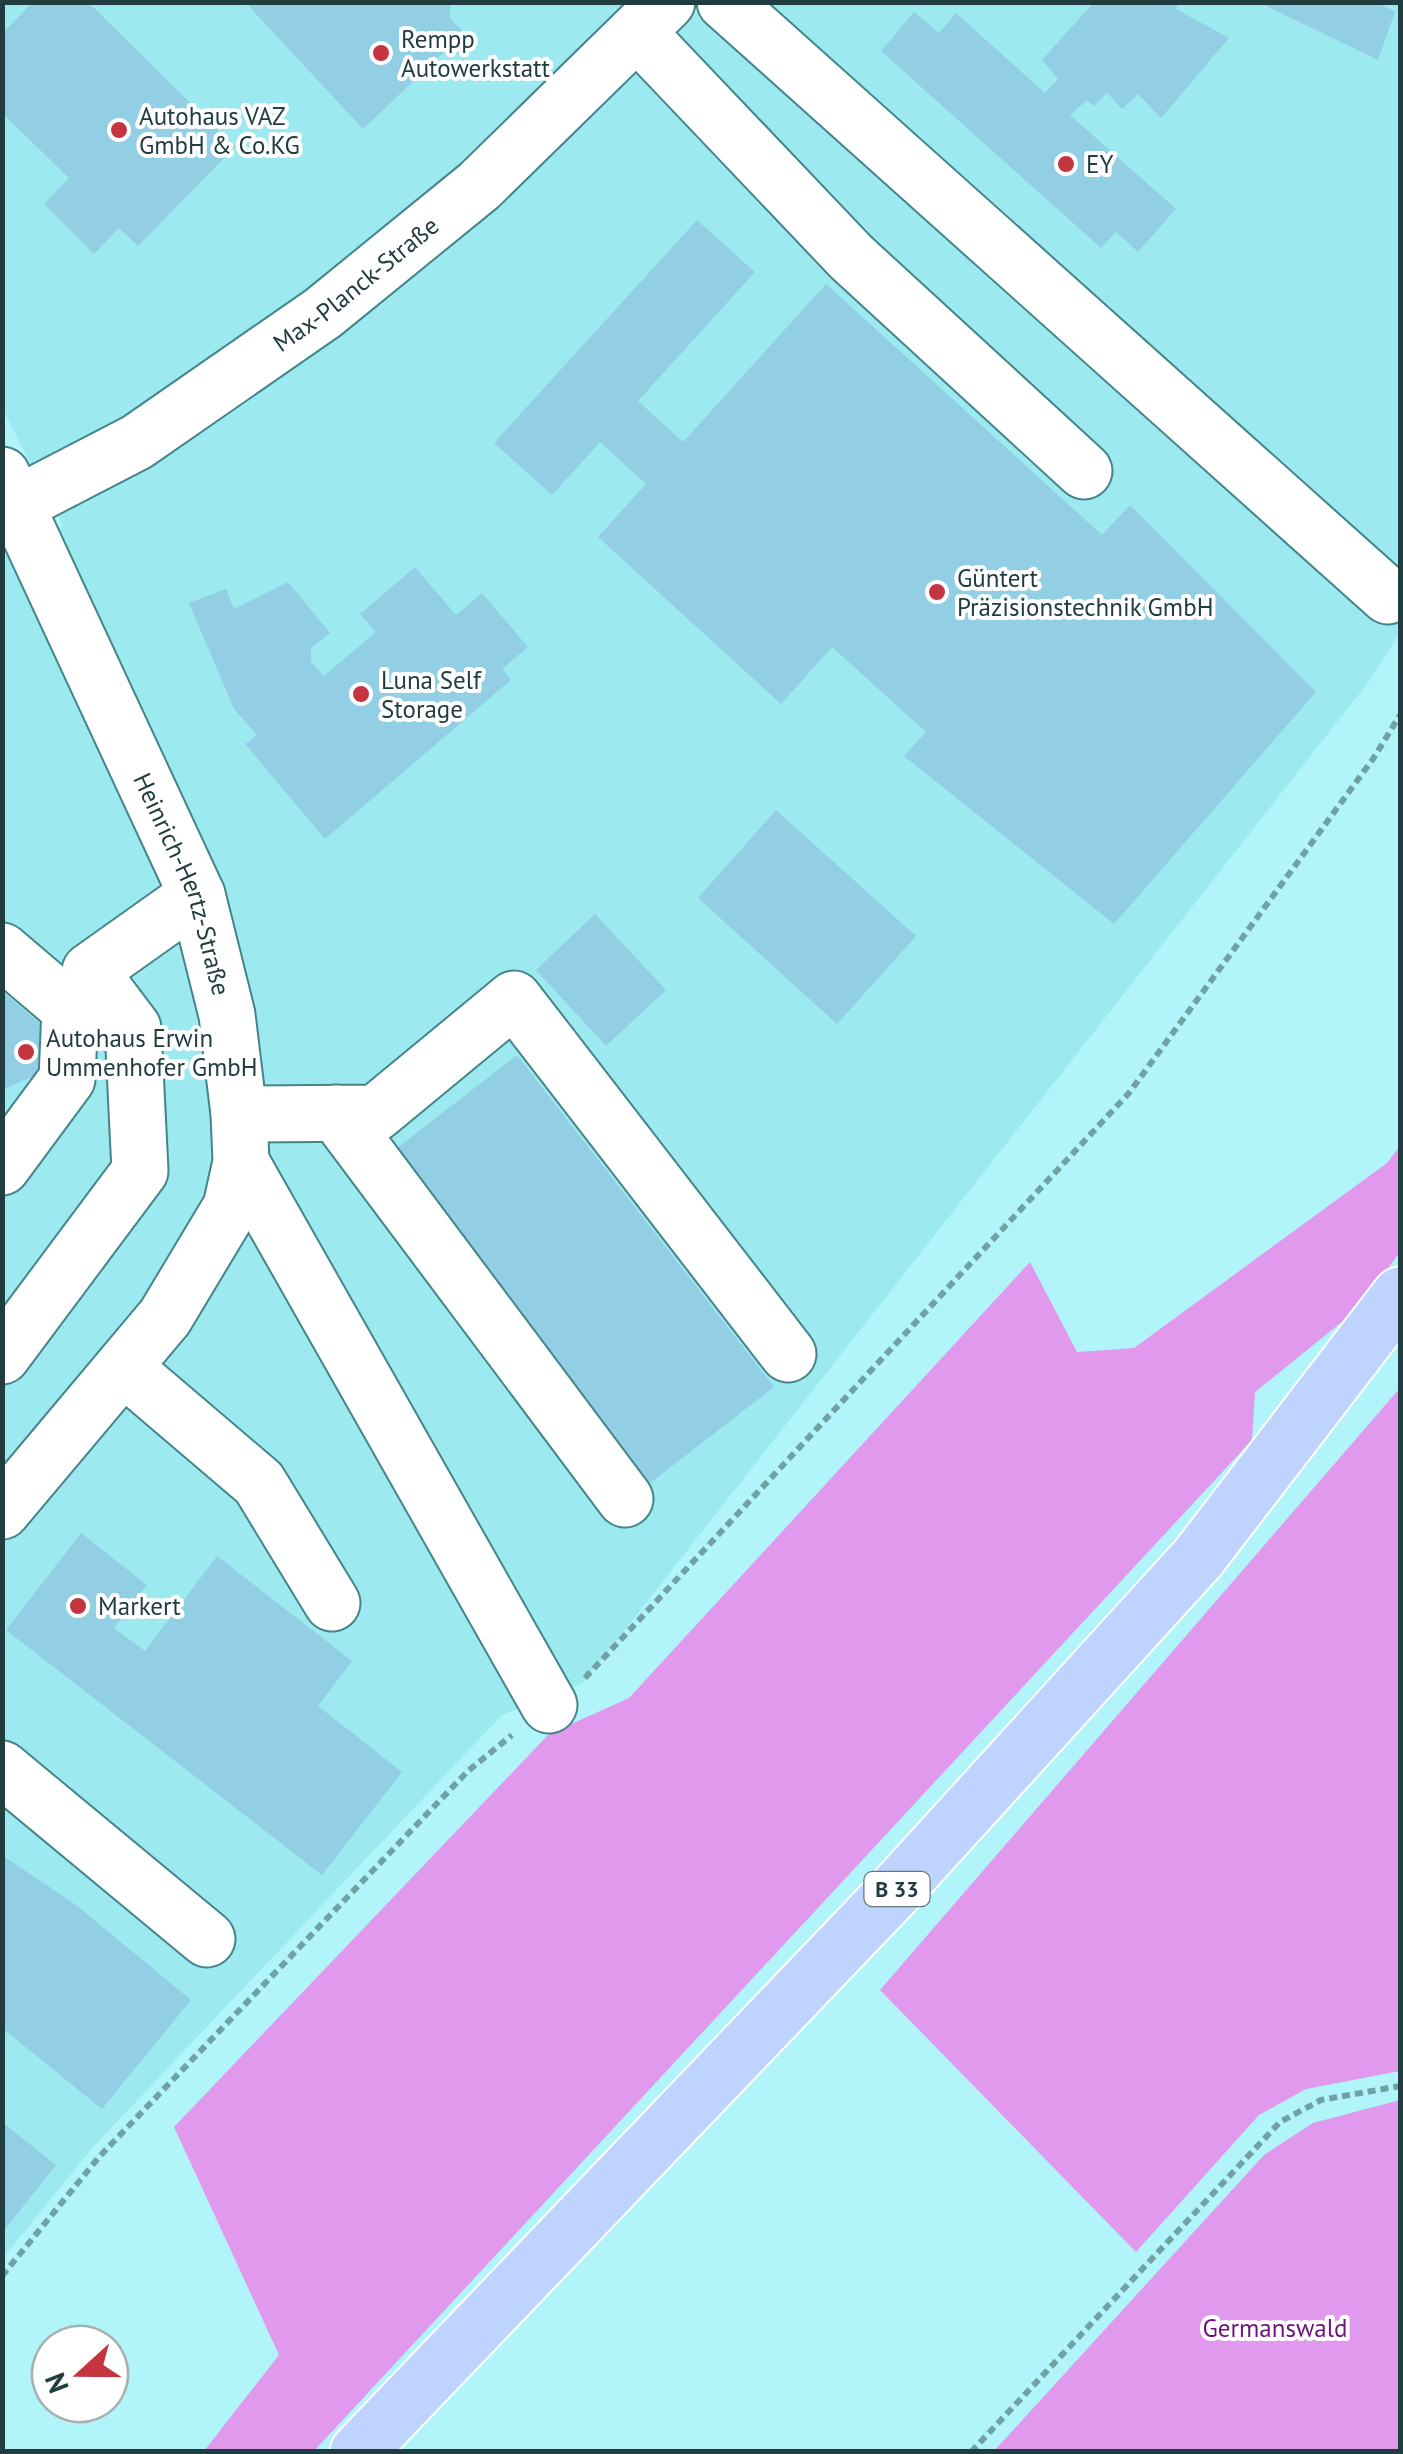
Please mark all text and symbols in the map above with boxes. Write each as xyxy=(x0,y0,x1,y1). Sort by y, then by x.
place label: Rempp Autowerkstatt xyxy=(401,23,551,84)
marker: Rempp Autowerkstatt xyxy=(370,42,392,64)
place label: Autohaus VAZ GmbH & Co.KG xyxy=(139,100,300,161)
marker: Autohaus VAZ GmbH & Co.KG xyxy=(108,119,130,141)
place label: EY xyxy=(1086,148,1113,180)
marker: EY xyxy=(1055,153,1077,175)
street label: Max-Planck-Straße xyxy=(267,209,445,359)
place label: Güntert Präzisionstechnik GmbH xyxy=(957,562,1213,623)
marker: Güntert Präzisionstechnik GmbH xyxy=(926,581,948,603)
place label: Luna Self Storage xyxy=(381,664,482,725)
marker: Luna Self Storage xyxy=(350,683,372,705)
street label: Heinrich-Hertz-Straße xyxy=(127,768,237,999)
place label: Autohaus Erwin Ummenhofer GmbH xyxy=(46,1022,258,1083)
marker: Autohaus Erwin Ummenhofer GmbH xyxy=(15,1041,37,1063)
place label: Markert xyxy=(98,1590,181,1622)
marker: Markert xyxy=(67,1595,89,1617)
road number: B 33 xyxy=(864,1872,930,1906)
park label: Germanswald xyxy=(1203,2312,1347,2344)
north arrow xyxy=(30,2324,130,2424)
text: N xyxy=(36,2368,77,2398)

